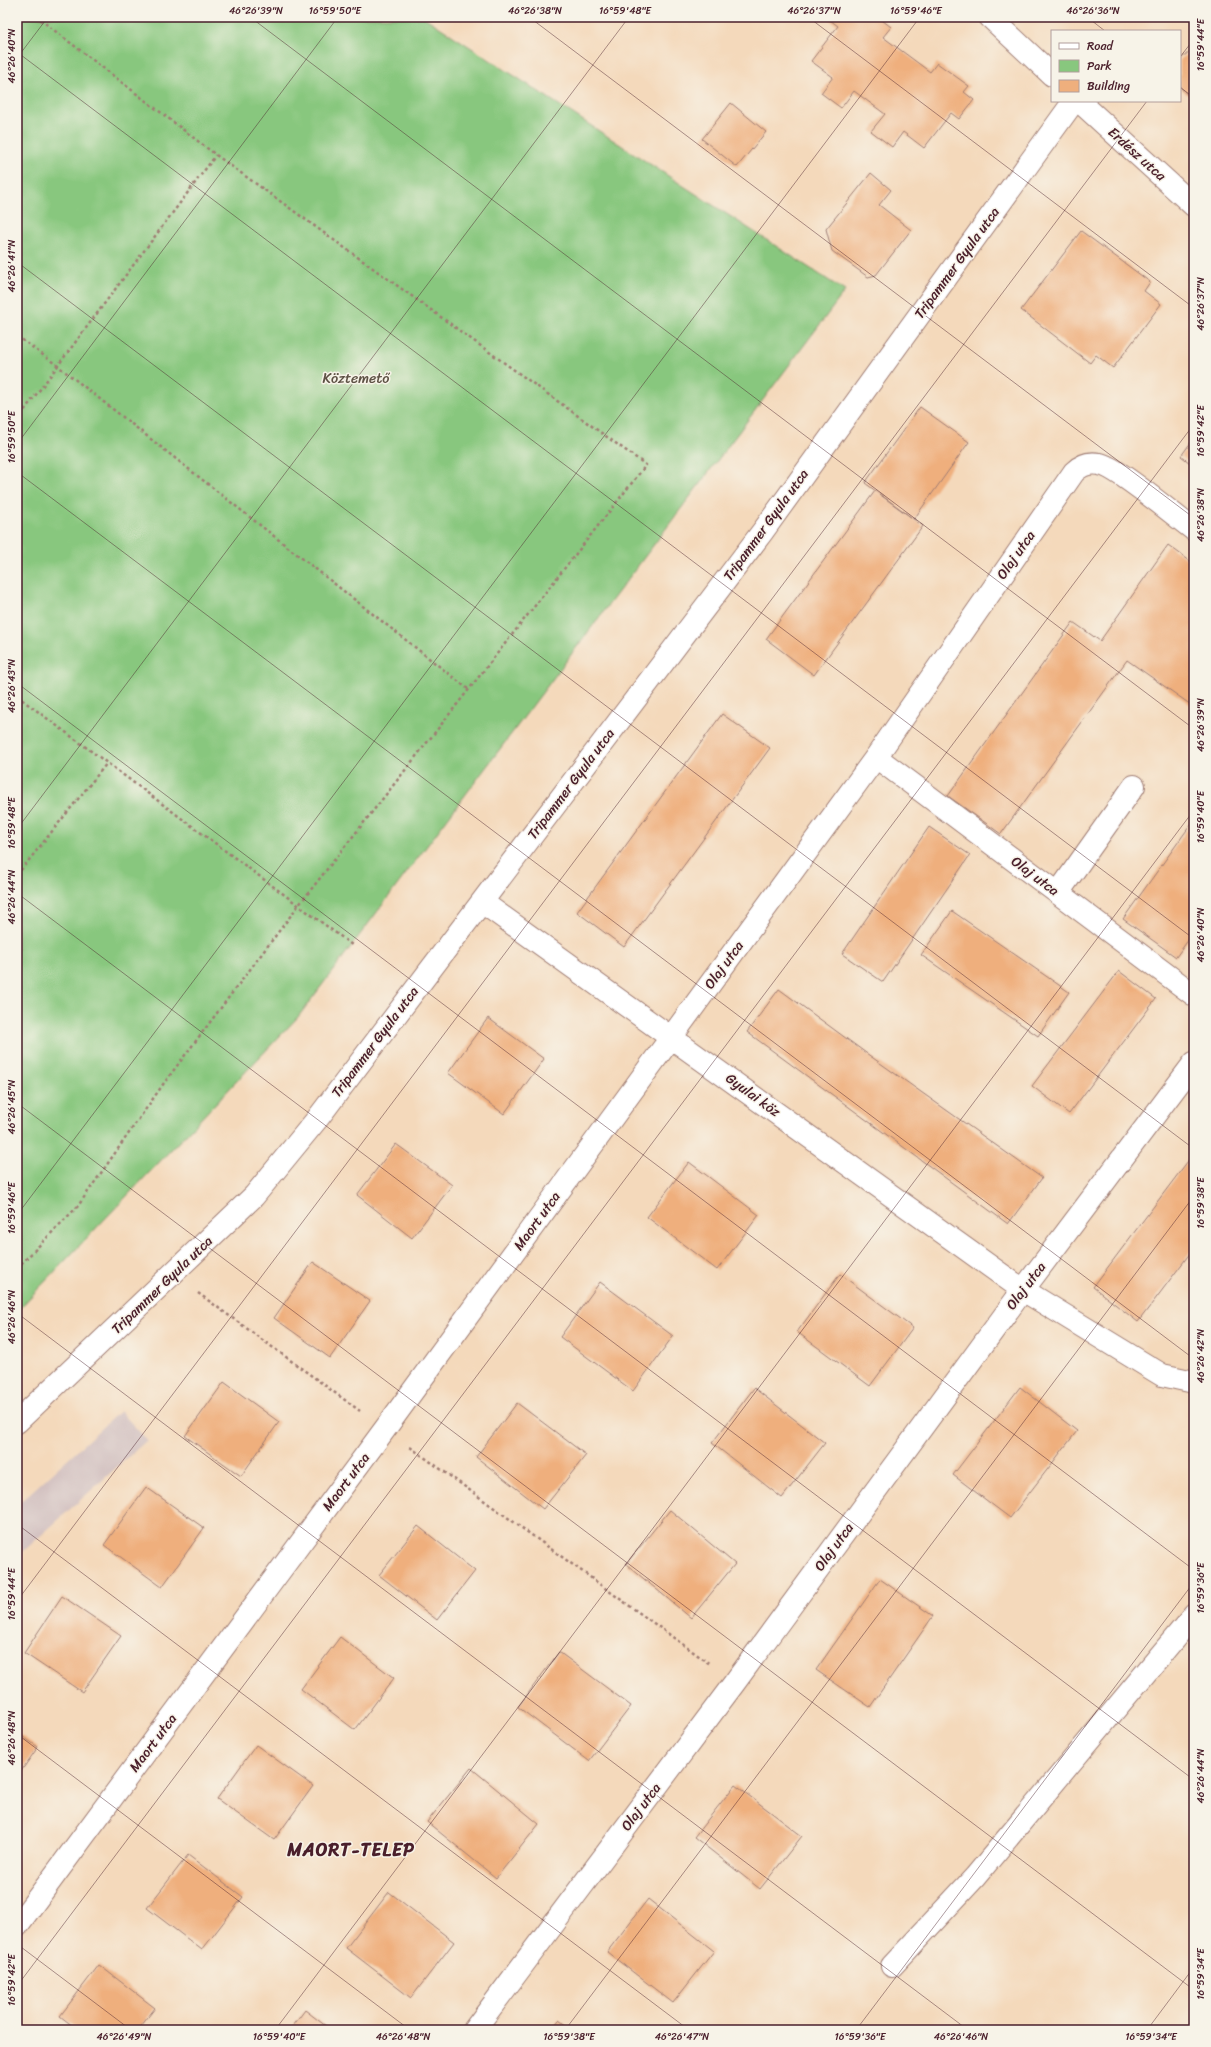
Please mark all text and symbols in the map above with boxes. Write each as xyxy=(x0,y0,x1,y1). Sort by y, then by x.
text: 46°26'39"N xyxy=(229,2,283,20)
text: 16°59'50"E xyxy=(309,2,363,20)
text: 46°26'38"N xyxy=(508,2,562,20)
text: 16°59'48"E xyxy=(599,2,653,20)
text: 46°26'37"N xyxy=(787,2,841,20)
text: 16°59'46"E xyxy=(890,2,943,20)
text: 46°26'36"N xyxy=(1066,2,1120,20)
text: 16°59'44"E xyxy=(1192,17,1210,71)
text: 46°26'40"N xyxy=(3,28,21,84)
legend xyxy=(1051,30,1181,102)
text: Road xyxy=(1087,35,1114,57)
text: Park xyxy=(1087,55,1112,77)
text: Building xyxy=(1087,75,1130,97)
street label: Erdész utca xyxy=(1102,121,1173,188)
street label: Tripammer Gyula utca xyxy=(908,201,1006,325)
text: 46°26'41"N xyxy=(3,239,21,293)
text: 46°26'37"N xyxy=(1192,277,1210,331)
park label: Köztemető xyxy=(323,366,390,391)
text: 16°59'42"E xyxy=(1192,404,1210,457)
text: 16°59'50"E xyxy=(3,409,21,463)
street label: Tripammer Gyula utca xyxy=(717,463,815,587)
text: 46°26'38"N xyxy=(1192,488,1210,542)
street label: Olaj utca xyxy=(990,525,1042,585)
text: 46°26'43"N xyxy=(3,659,21,713)
text: 46°26'39"N xyxy=(1192,698,1210,752)
street label: Tripammer Gyula utca xyxy=(521,723,621,845)
text: 16°59'40"E xyxy=(1192,789,1210,843)
text: 16°59'48"E xyxy=(3,795,21,849)
street label: Olaj utca xyxy=(1005,849,1065,903)
text: 46°26'44"N xyxy=(3,869,21,924)
text: 46°26'40"N xyxy=(1192,907,1210,963)
street label: Olaj utca xyxy=(698,935,750,995)
street label: Tripammer Gyula utca xyxy=(325,981,425,1103)
street label: Gyulai köz xyxy=(720,1066,786,1124)
text: 46°26'45"N xyxy=(3,1080,21,1134)
text: 16°59'38"E xyxy=(1192,1176,1210,1229)
text: 16°59'46"E xyxy=(3,1181,21,1234)
street label: Maort utca xyxy=(507,1186,567,1256)
street label: Tripammer Gyula utca xyxy=(105,1230,219,1340)
street label: Olaj utca xyxy=(999,1256,1053,1316)
text: 46°26'46"N xyxy=(3,1290,21,1344)
text: 46°26'42"N xyxy=(1192,1329,1210,1383)
street label: Maort utca xyxy=(315,1447,377,1517)
street label: Olaj utca xyxy=(808,1517,860,1577)
text: 16°59'36"E xyxy=(1192,1561,1210,1614)
text: 16°59'44"E xyxy=(3,1566,21,1620)
street label: Maort utca xyxy=(122,1708,184,1778)
text: 46°26'48"N xyxy=(3,1711,21,1765)
text: 46°26'44"N xyxy=(1192,1748,1210,1803)
street label: Olaj utca xyxy=(614,1777,668,1837)
district label: MAORT-TELEP xyxy=(286,1834,415,1866)
text: 16°59'34"E xyxy=(1192,1947,1210,2000)
text: 16°59'42"E xyxy=(3,1953,21,2006)
text: 46°26'49"N xyxy=(97,2028,151,2046)
text: 16°59'40"E xyxy=(253,2028,307,2046)
text: 46°26'48"N xyxy=(376,2028,430,2046)
text: 16°59'38"E xyxy=(543,2028,596,2046)
text: 46°26'47"N xyxy=(655,2028,709,2046)
text: 16°59'36"E xyxy=(834,2028,887,2046)
text: 46°26'46"N xyxy=(934,2028,988,2046)
text: 16°59'34"E xyxy=(1125,2028,1178,2046)

